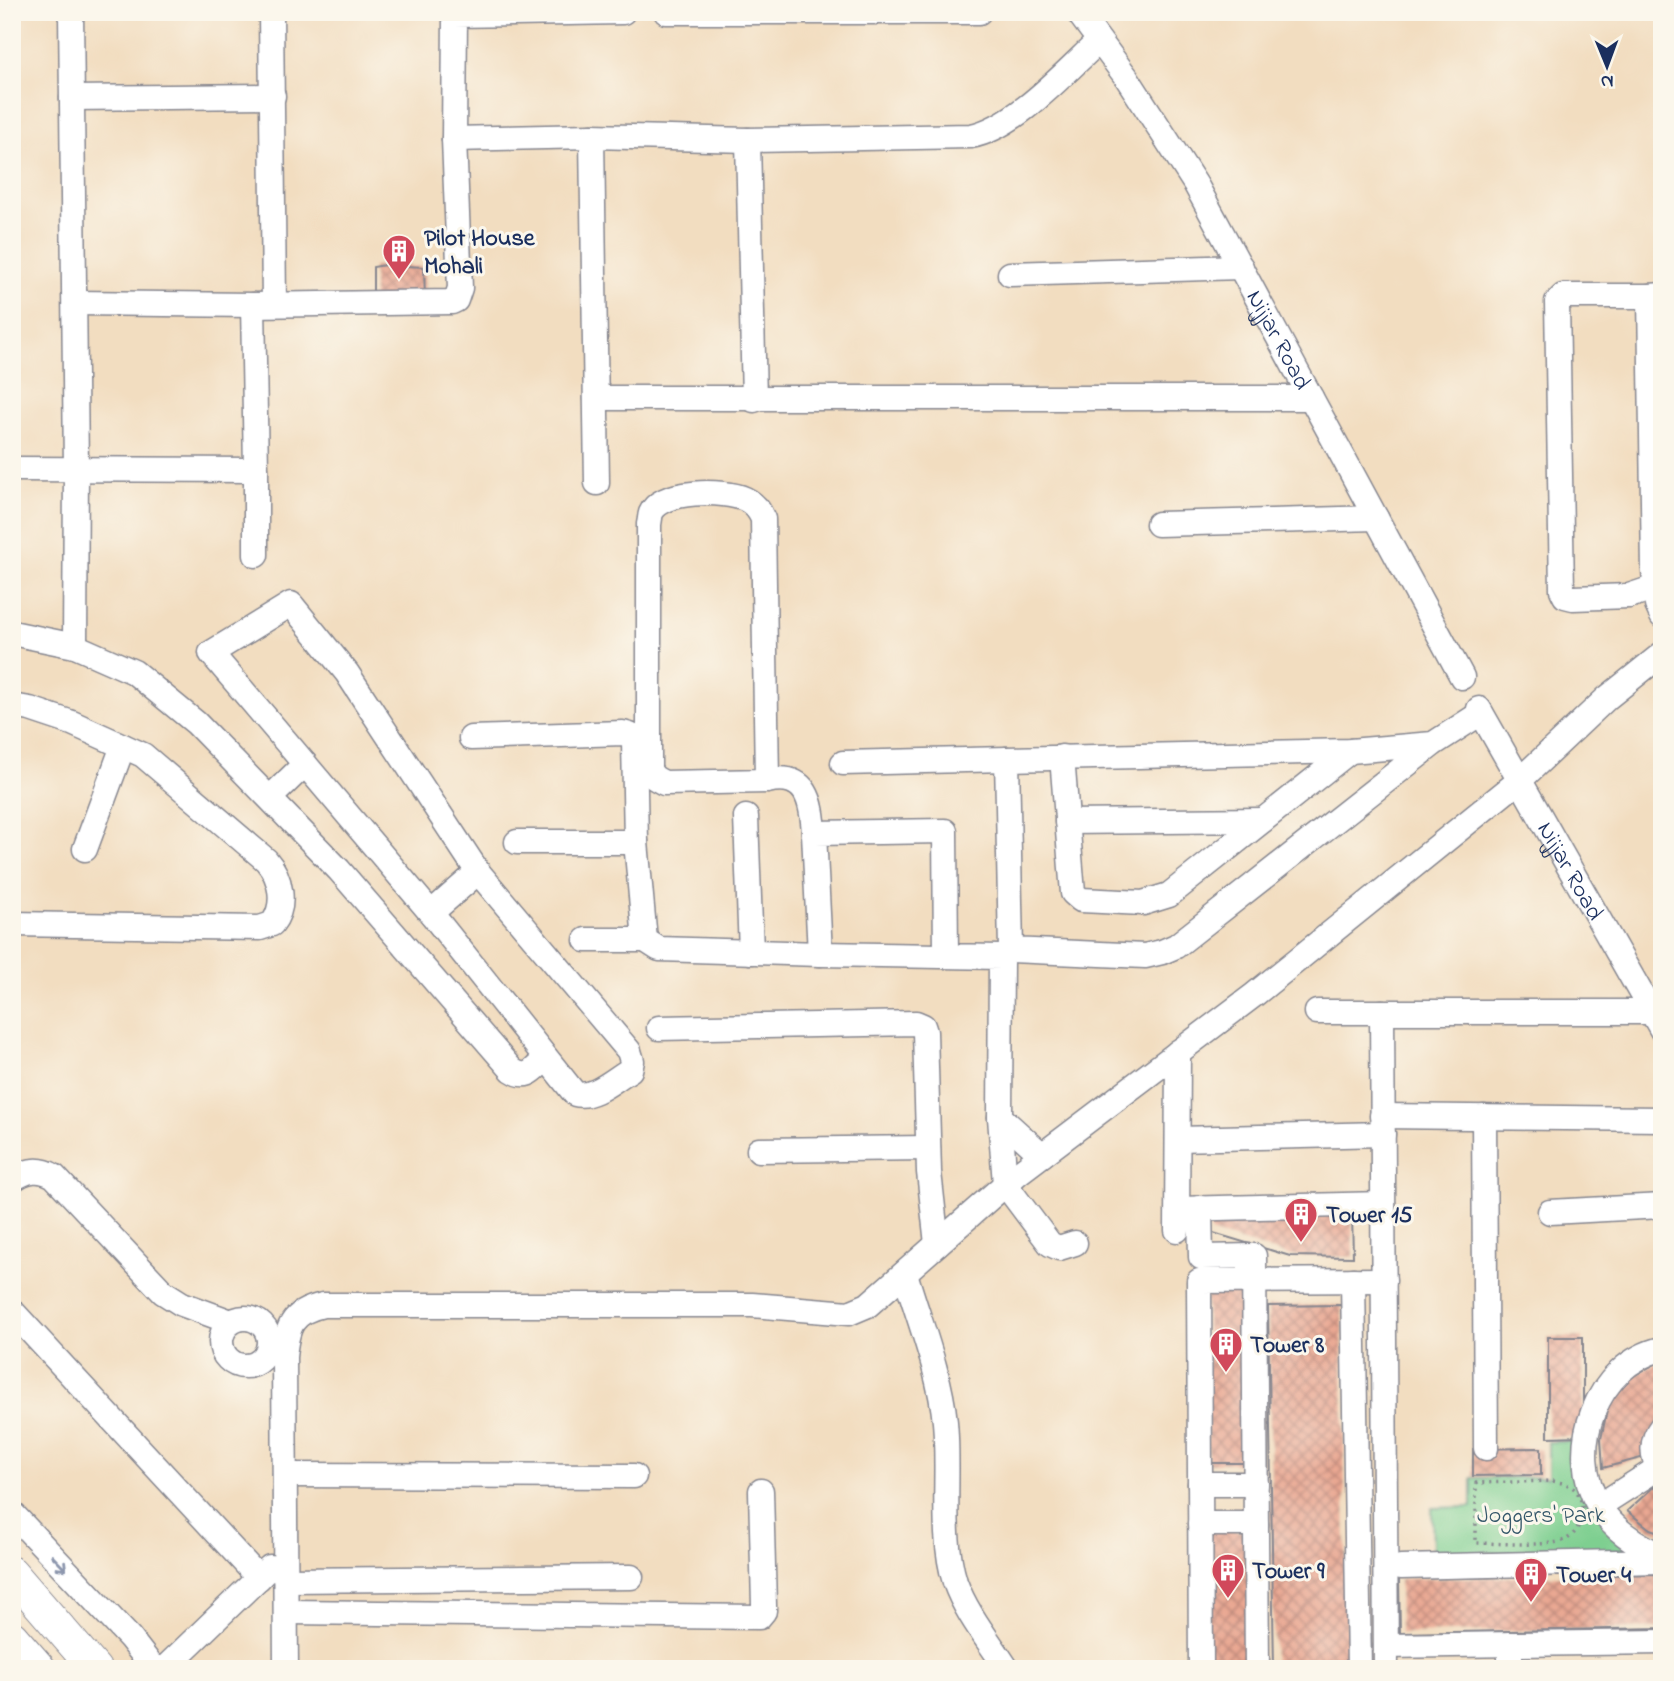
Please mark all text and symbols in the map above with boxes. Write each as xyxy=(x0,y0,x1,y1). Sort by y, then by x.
north arrow xyxy=(1572,32,1642,102)
text: N xyxy=(1600,67,1614,94)
place label: Pilot House Mohali xyxy=(424,222,536,285)
building icon: Pilot House Mohali xyxy=(380,232,418,281)
street label: Nijjar Road xyxy=(1236,284,1319,397)
street label: Nijjar Road xyxy=(1527,816,1611,928)
building icon: Tower 15 xyxy=(1282,1195,1320,1244)
place label: Tower 15 xyxy=(1326,1199,1413,1234)
building icon: Tower 8 xyxy=(1207,1325,1245,1374)
place label: Tower 8 xyxy=(1250,1329,1324,1364)
park label: Joggers' Park xyxy=(1477,1499,1606,1534)
building icon: Tower 9 xyxy=(1209,1551,1247,1600)
one-way arrow xyxy=(50,1554,67,1571)
place label: Tower 9 xyxy=(1252,1555,1325,1590)
building icon: Tower 4 xyxy=(1512,1555,1550,1604)
place label: Tower 4 xyxy=(1556,1559,1631,1594)

